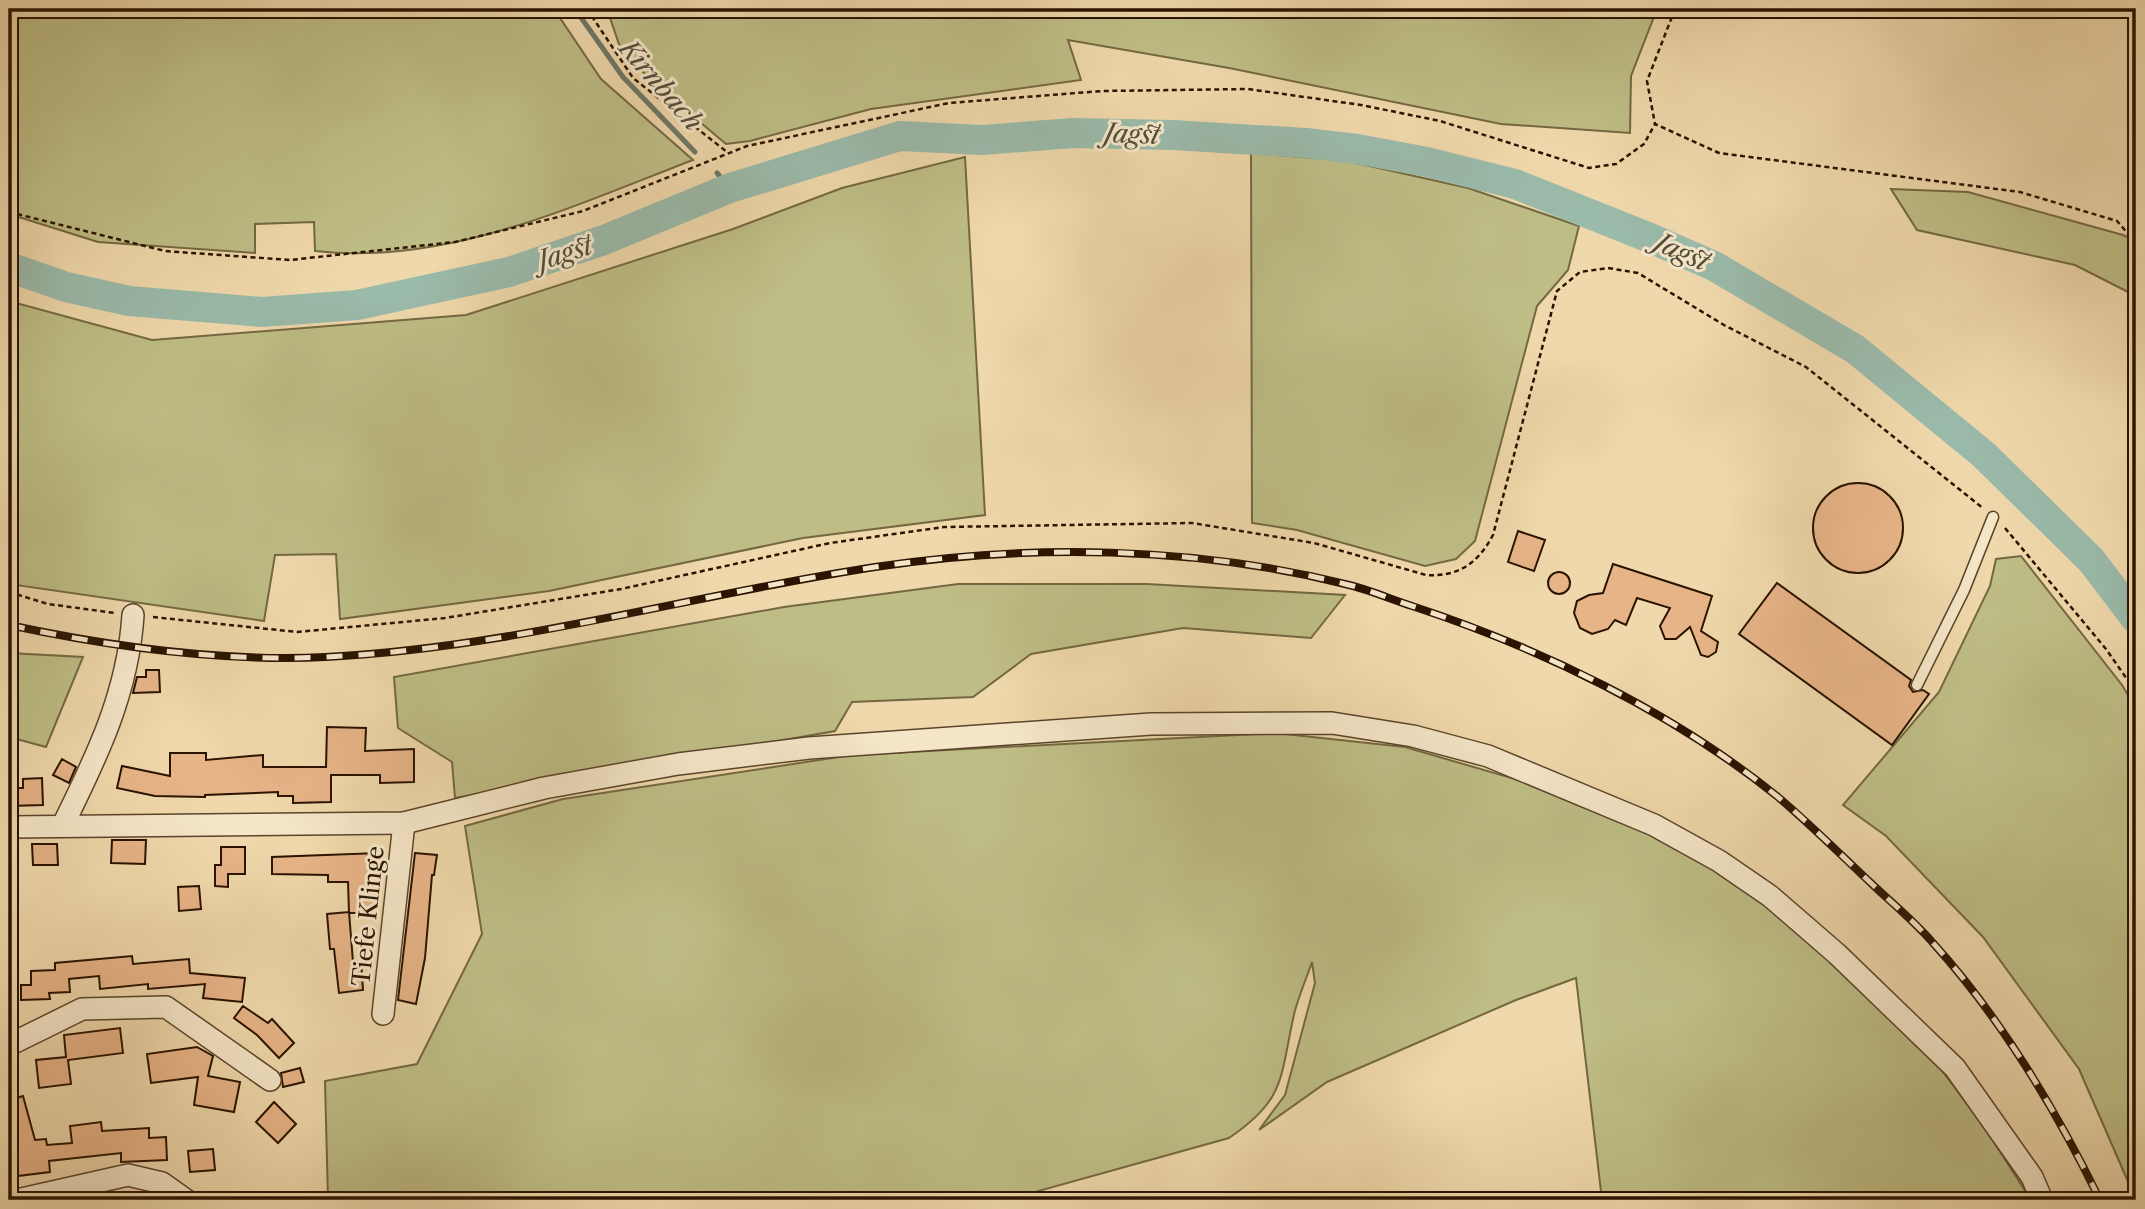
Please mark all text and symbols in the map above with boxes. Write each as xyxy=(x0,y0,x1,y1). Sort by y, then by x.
water label: Kirnbach xyxy=(611,31,709,137)
water label: Jagst xyxy=(1096,117,1162,151)
water label: Jagst xyxy=(1643,223,1716,279)
water label: Jagst xyxy=(527,229,598,279)
street label: Tiefe Klinge xyxy=(346,845,390,987)

